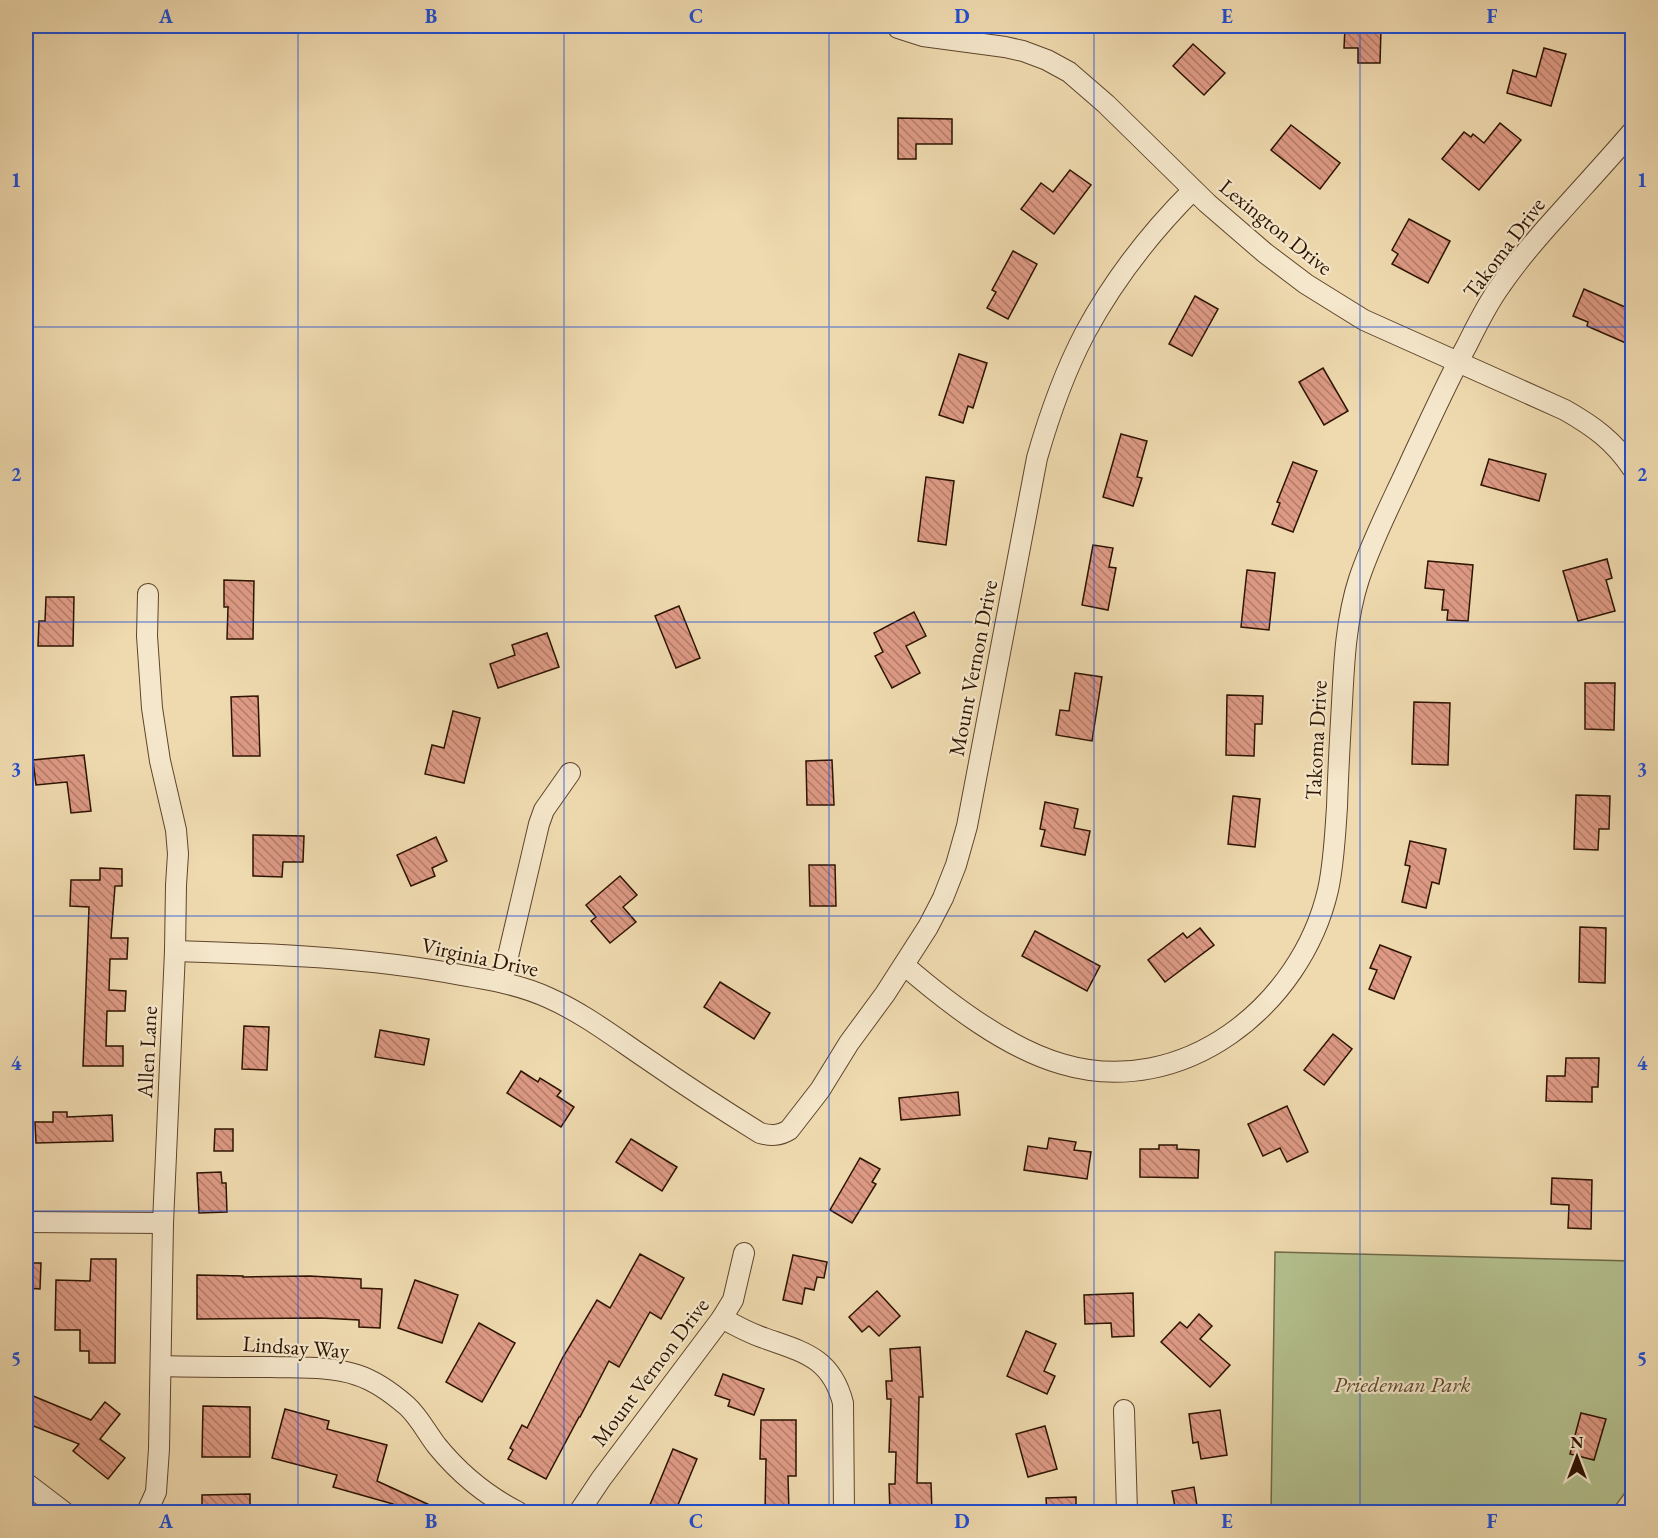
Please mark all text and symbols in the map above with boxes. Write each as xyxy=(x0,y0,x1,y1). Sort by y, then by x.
text: A xyxy=(158,3,174,29)
text: B xyxy=(425,3,437,29)
text: C xyxy=(689,3,703,29)
text: D xyxy=(954,3,970,29)
text: E xyxy=(1221,3,1233,29)
text: F xyxy=(1487,3,1498,29)
text: 1 xyxy=(11,167,21,193)
text: 1 xyxy=(1637,167,1647,193)
street label: Lexington Drive xyxy=(1213,172,1339,282)
street label: Takoma Drive xyxy=(1456,191,1552,305)
text: 2 xyxy=(11,461,22,487)
text: 2 xyxy=(1637,461,1648,487)
street label: Mount Vernon Drive xyxy=(942,577,1004,759)
street label: Takoma Drive xyxy=(1298,679,1334,801)
text: 3 xyxy=(11,756,21,782)
text: 3 xyxy=(1637,756,1647,782)
street label: Virginia Drive xyxy=(419,930,542,984)
street label: Allen Lane xyxy=(130,1005,164,1100)
text: 4 xyxy=(11,1050,22,1076)
text: 4 xyxy=(1637,1050,1648,1076)
street label: Mount Vernon Drive xyxy=(585,1292,716,1452)
street label: Lindsay Way xyxy=(242,1329,351,1365)
text: 5 xyxy=(11,1345,21,1371)
text: 5 xyxy=(1637,1345,1647,1371)
park label: Priedeman Park xyxy=(1333,1370,1471,1399)
north arrow xyxy=(1547,1427,1607,1487)
text: N xyxy=(1571,1432,1584,1453)
text: A xyxy=(158,1508,174,1534)
text: B xyxy=(425,1508,437,1534)
text: C xyxy=(689,1508,703,1534)
text: D xyxy=(954,1508,970,1534)
text: E xyxy=(1221,1508,1233,1534)
text: F xyxy=(1487,1508,1498,1534)

